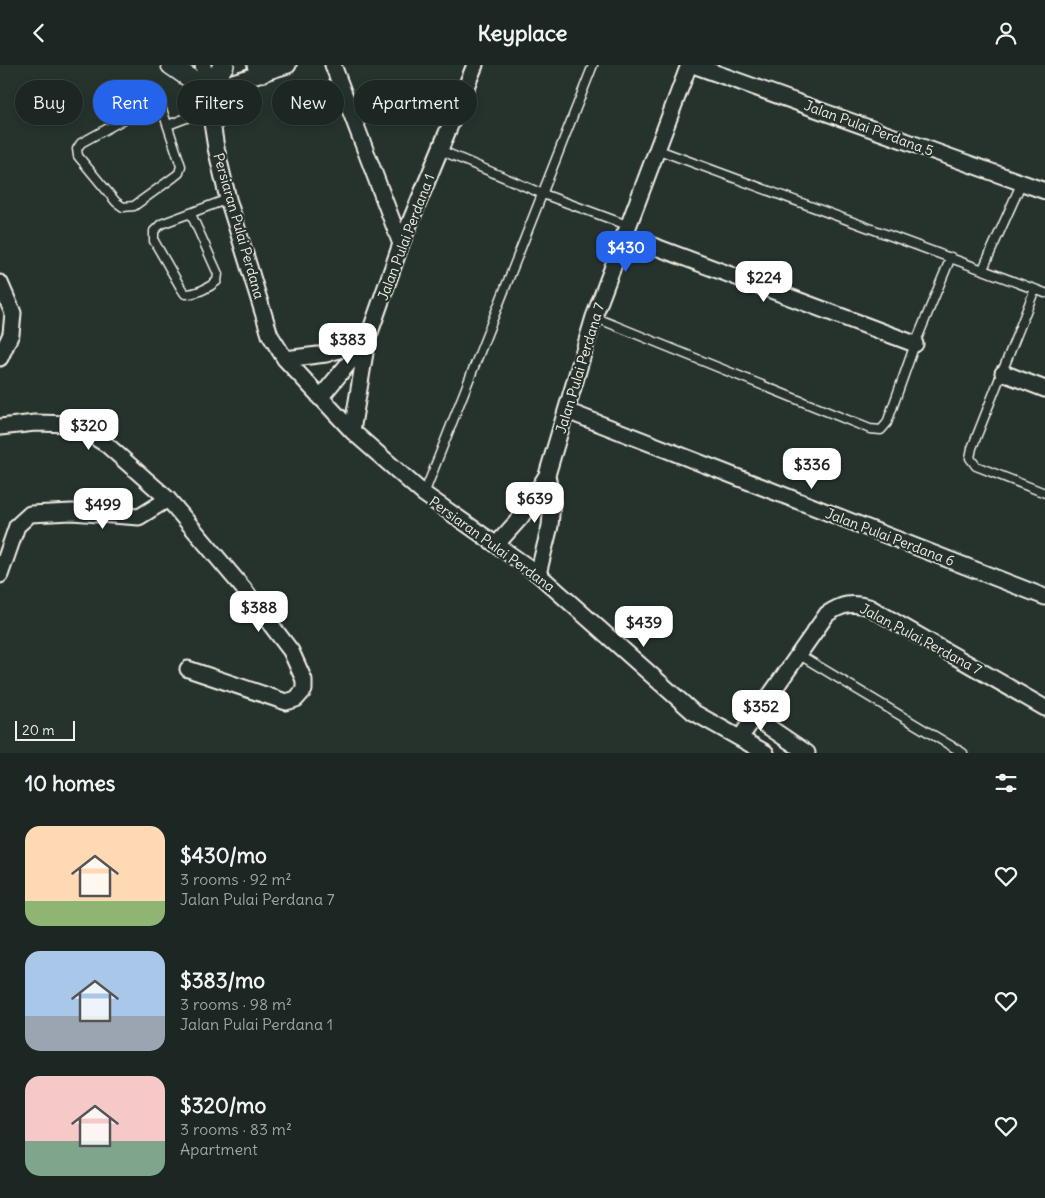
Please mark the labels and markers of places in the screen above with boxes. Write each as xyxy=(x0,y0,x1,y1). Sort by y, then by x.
pin: $430 xyxy=(596,231,656,273)
pin: $224 xyxy=(734,261,794,303)
pin: $383 xyxy=(318,323,378,365)
pin: $320 xyxy=(59,409,119,451)
pin: $336 xyxy=(782,447,842,490)
pin: $639 xyxy=(505,481,565,524)
pin: $499 xyxy=(73,487,133,530)
pin: $388 xyxy=(229,591,289,633)
pin: $439 xyxy=(614,605,674,648)
pin: $352 xyxy=(731,689,791,732)

